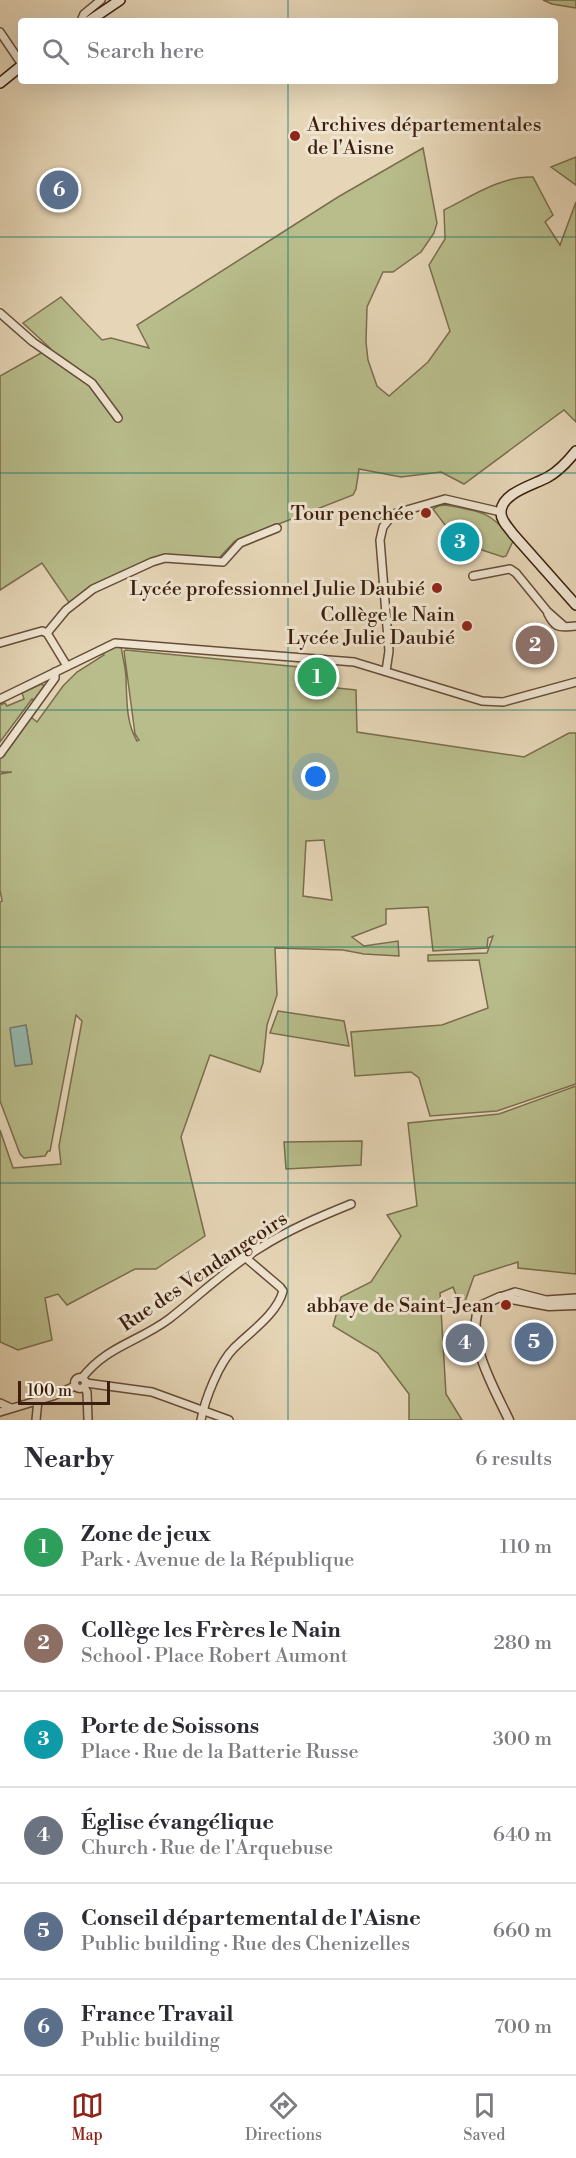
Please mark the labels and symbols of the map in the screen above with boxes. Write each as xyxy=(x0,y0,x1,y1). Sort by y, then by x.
place label: Archives départementales de l'Aisne xyxy=(306,113,541,161)
marker: Archives départementales de l'Aisne xyxy=(288,129,302,143)
pin: 6 xyxy=(40,168,78,213)
place label: Tour penchée xyxy=(291,502,414,527)
marker: Tour penchée xyxy=(419,506,433,520)
pin: 3 xyxy=(440,520,480,564)
place label: Lycée professionnel Julie Daubié xyxy=(130,577,425,602)
marker: Lycée professionnel Julie Daubié xyxy=(430,581,444,595)
place label: Collège le Nain Lycée Julie Daubié xyxy=(287,603,455,651)
marker: Collège le Nain Lycée Julie Daubié xyxy=(460,619,474,633)
pin: 2 xyxy=(516,622,554,668)
pin: 1 xyxy=(298,654,336,700)
your location xyxy=(301,762,330,791)
street label: Rue des Vendangeoirs xyxy=(115,1207,293,1338)
place label: abbaye de Saint-Jean xyxy=(307,1294,494,1319)
marker: abbaye de Saint-Jean xyxy=(499,1298,513,1312)
pin: 4 xyxy=(446,1320,484,1366)
pin: 5 xyxy=(514,1320,554,1364)
scale bar xyxy=(18,1378,110,1406)

